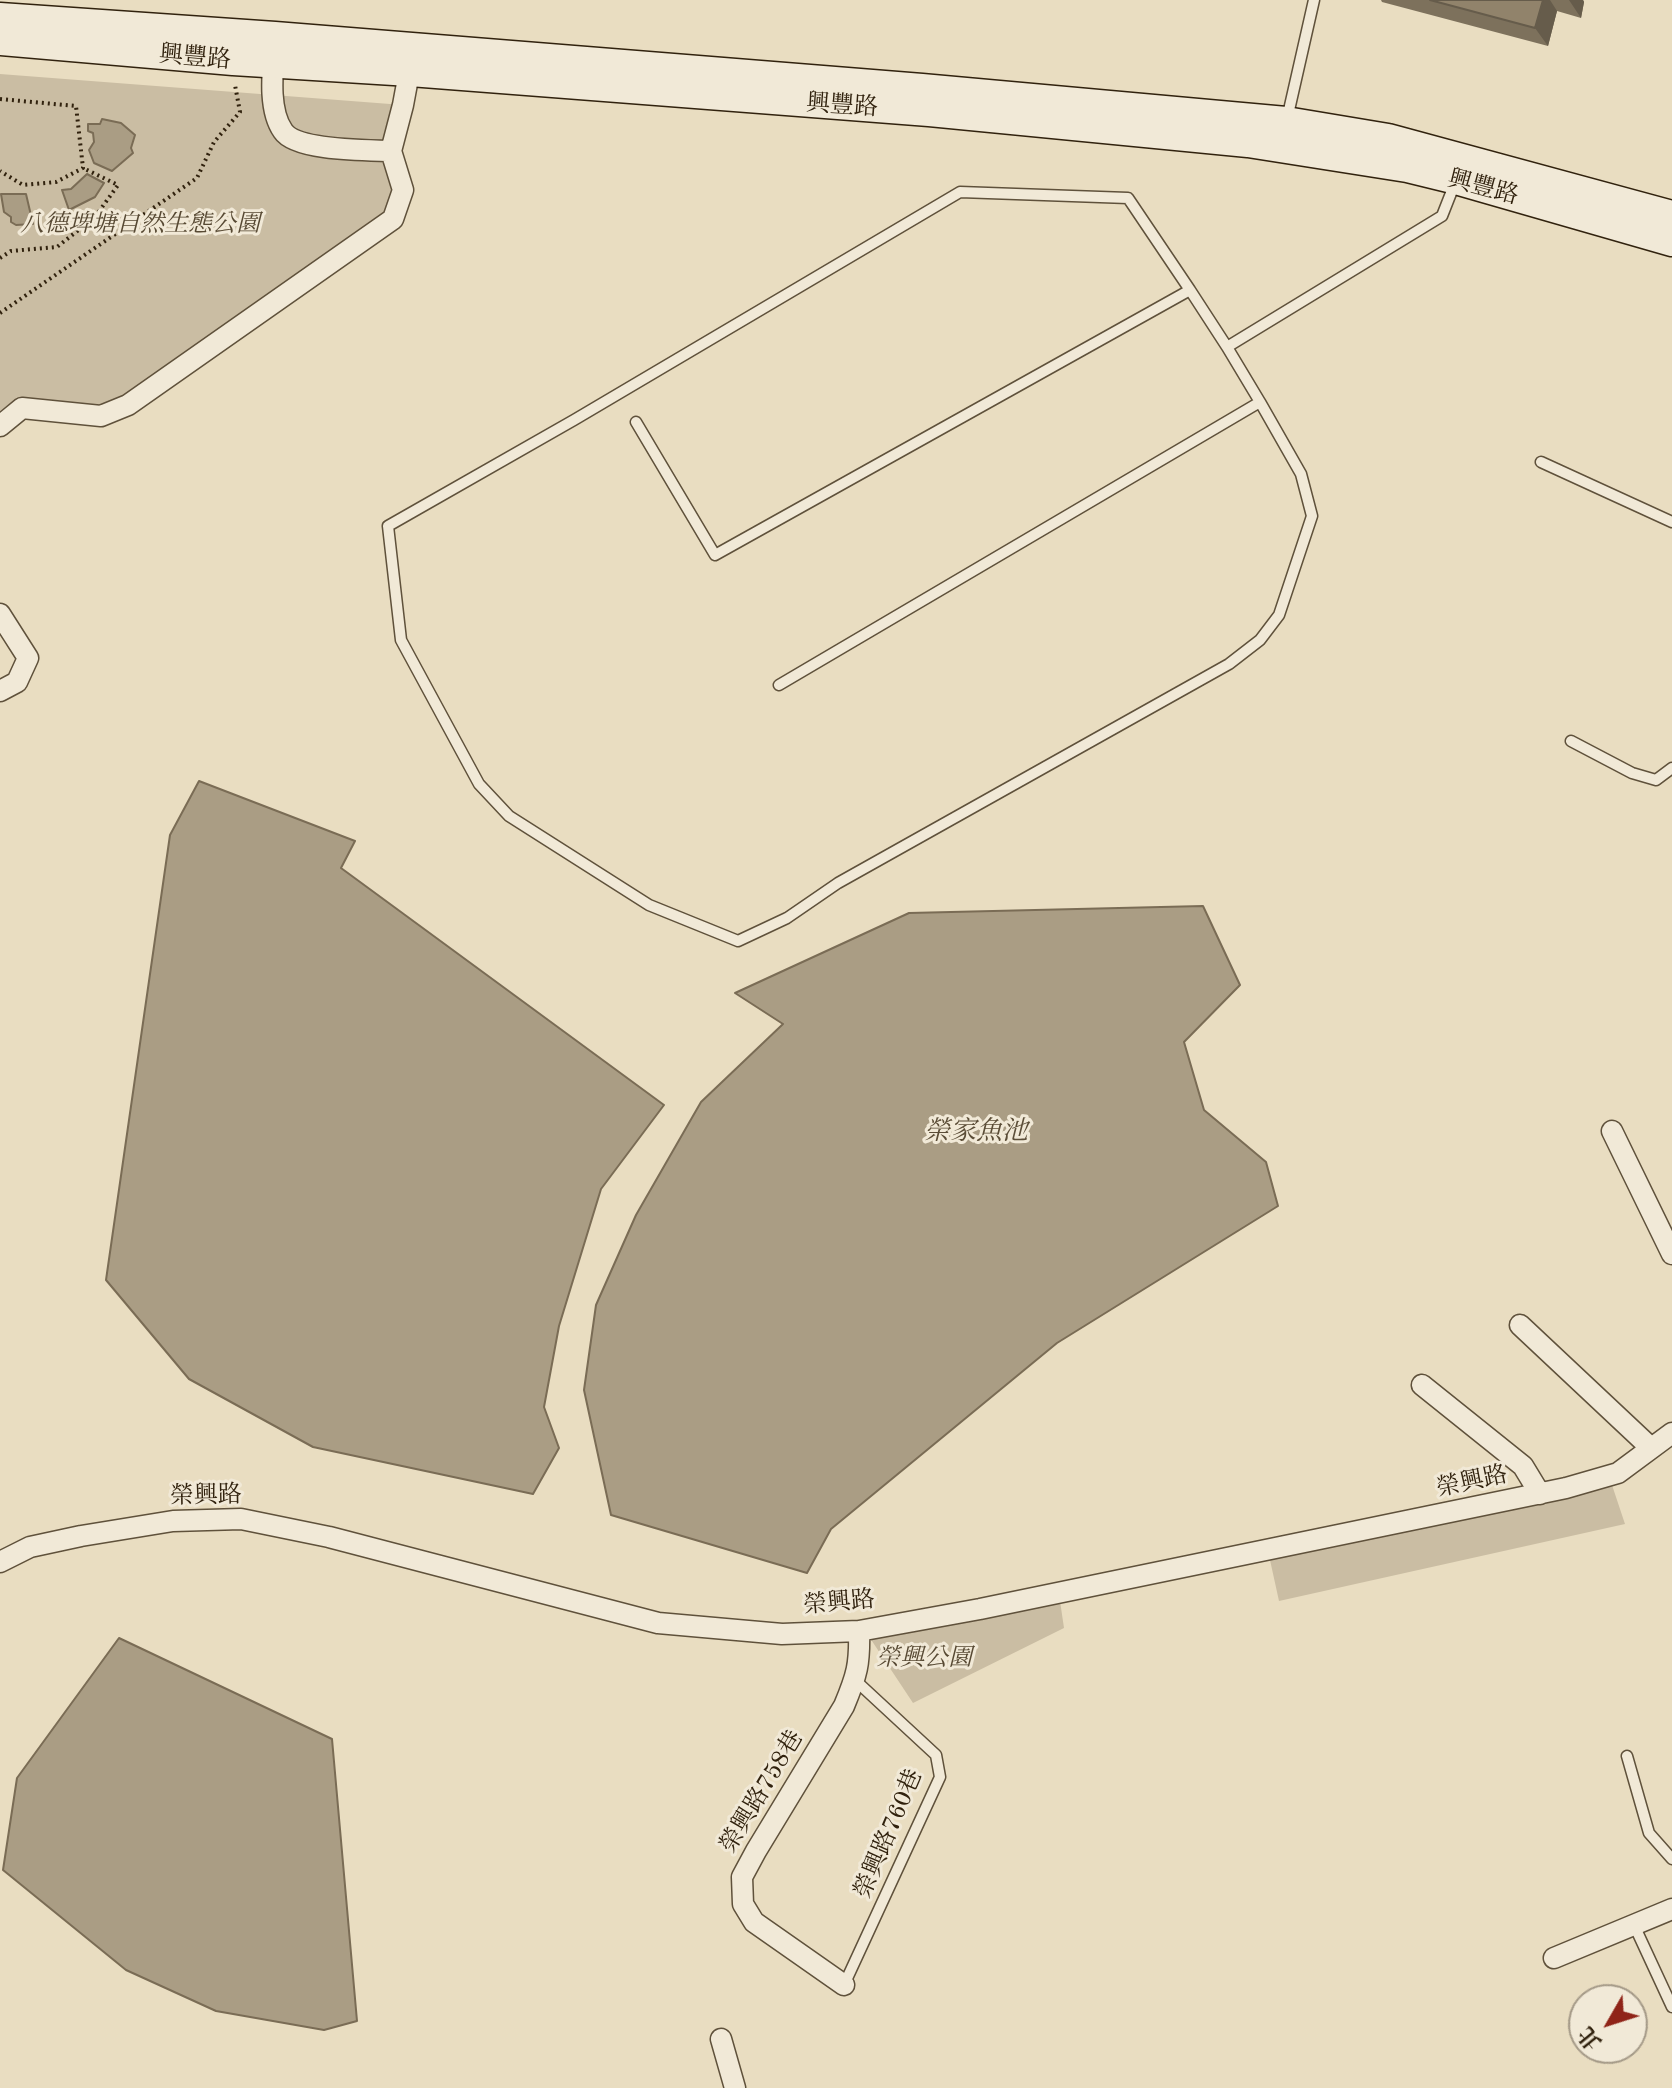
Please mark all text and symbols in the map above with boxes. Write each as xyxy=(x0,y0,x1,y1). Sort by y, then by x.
street label: 興豐路 xyxy=(158,41,232,75)
street label: 興豐路 xyxy=(805,89,879,123)
street label: 興豐路 xyxy=(1444,165,1522,211)
park label: 八德埤塘自然生態公園 xyxy=(20,211,260,239)
water label: 榮家魚池 xyxy=(924,1116,1028,1148)
street label: 榮興路 xyxy=(1434,1460,1510,1504)
street label: 榮興路 xyxy=(170,1481,242,1511)
street label: 榮興路 xyxy=(802,1586,876,1620)
park label: 榮興公園 xyxy=(876,1645,972,1673)
street label: 榮興路758巷 xyxy=(714,1726,810,1858)
street label: 榮興路760巷 xyxy=(849,1765,929,1903)
north arrow xyxy=(1568,1984,1648,2064)
text: 北 xyxy=(1575,2022,1606,2053)

